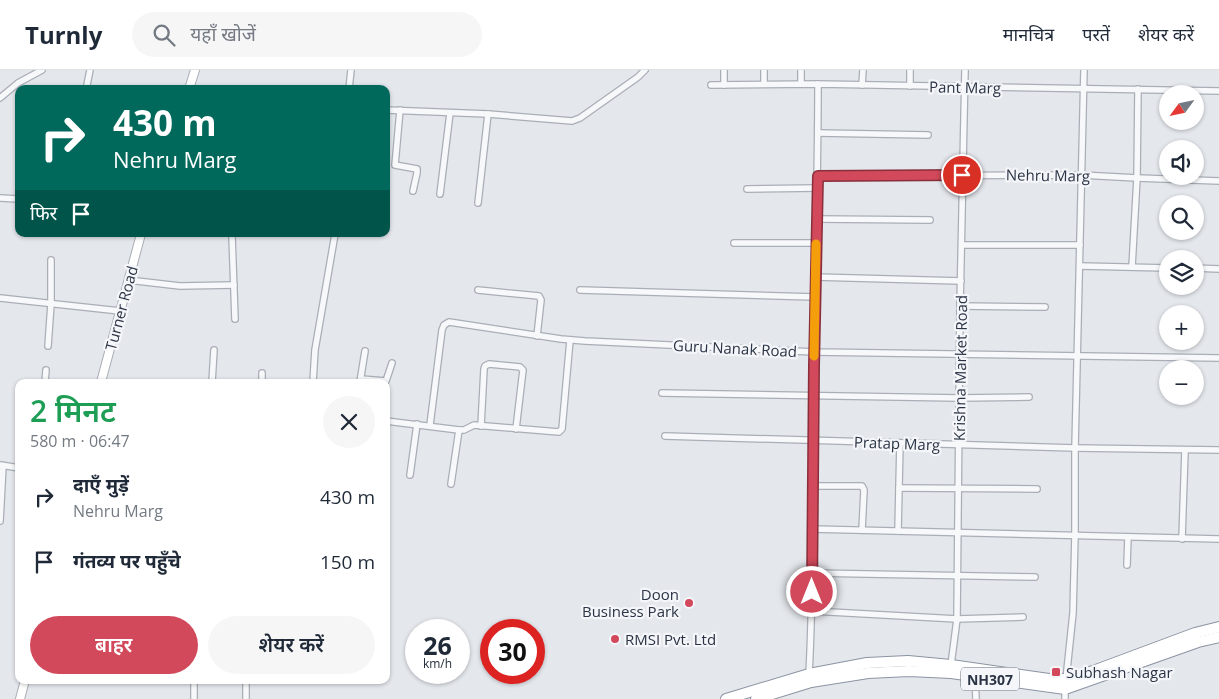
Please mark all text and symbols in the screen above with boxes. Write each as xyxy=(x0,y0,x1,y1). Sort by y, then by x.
search box xyxy=(132,12,482,57)
text: Turnly xyxy=(25,18,102,51)
icon: search xyxy=(150,21,178,49)
text: यहाँ खोजें xyxy=(190,21,256,47)
text: मानचित्र xyxy=(1003,22,1054,46)
text: परतें xyxy=(1082,22,1110,46)
text: शेयर करें xyxy=(1138,22,1194,46)
street label: Pant Marg xyxy=(929,76,1001,98)
north arrow xyxy=(1159,85,1204,130)
map controls xyxy=(1159,85,1204,405)
text: 430 m xyxy=(113,99,217,146)
icon: right xyxy=(30,105,95,170)
button: sound xyxy=(1159,140,1204,185)
text: Nehru Marg xyxy=(113,144,237,174)
pin xyxy=(941,154,983,196)
icon: arrive xyxy=(948,161,976,189)
street label: Nehru Marg xyxy=(1006,164,1090,186)
button: search xyxy=(1159,195,1204,240)
text: फिर xyxy=(30,200,57,226)
icon: arrive xyxy=(67,200,95,228)
button: layers xyxy=(1159,250,1204,295)
street label: Turner Road xyxy=(100,263,142,353)
street label: Krishna Market Road xyxy=(949,295,971,441)
button: + xyxy=(1159,305,1204,350)
street label: Guru Nanak Road xyxy=(673,335,797,361)
button: − xyxy=(1159,360,1204,405)
text: 2 मिनट xyxy=(30,390,116,431)
button: close xyxy=(323,396,375,448)
text: 580 m · 06:47 xyxy=(30,430,130,452)
street label: Pratap Marg xyxy=(853,431,941,455)
text: दाएँ मुड़ें xyxy=(73,472,129,498)
icon: right xyxy=(30,483,58,511)
text: 430 m xyxy=(320,484,375,510)
text: Nehru Marg xyxy=(73,500,163,522)
icon: arrive xyxy=(30,548,58,576)
text: गंतव्य पर पहुँचे xyxy=(73,548,181,574)
text: 150 m xyxy=(320,549,375,575)
position arrow xyxy=(785,565,837,617)
place label: Doon Business Park xyxy=(582,584,679,621)
marker: Doon Business Park xyxy=(683,597,695,609)
button: बाहर xyxy=(30,616,198,674)
button: शेयर करें xyxy=(208,616,375,674)
speed limit sign: 30 xyxy=(480,619,545,684)
text: 26 xyxy=(423,628,452,662)
place label: RMSI Pvt. Ltd xyxy=(625,629,716,649)
marker: RMSI Pvt. Ltd xyxy=(609,633,621,645)
text: km/h xyxy=(423,655,452,672)
place label: Subhash Nagar xyxy=(1066,662,1173,682)
marker: Subhash Nagar xyxy=(1050,666,1062,678)
road number: NH307 xyxy=(961,668,1019,690)

